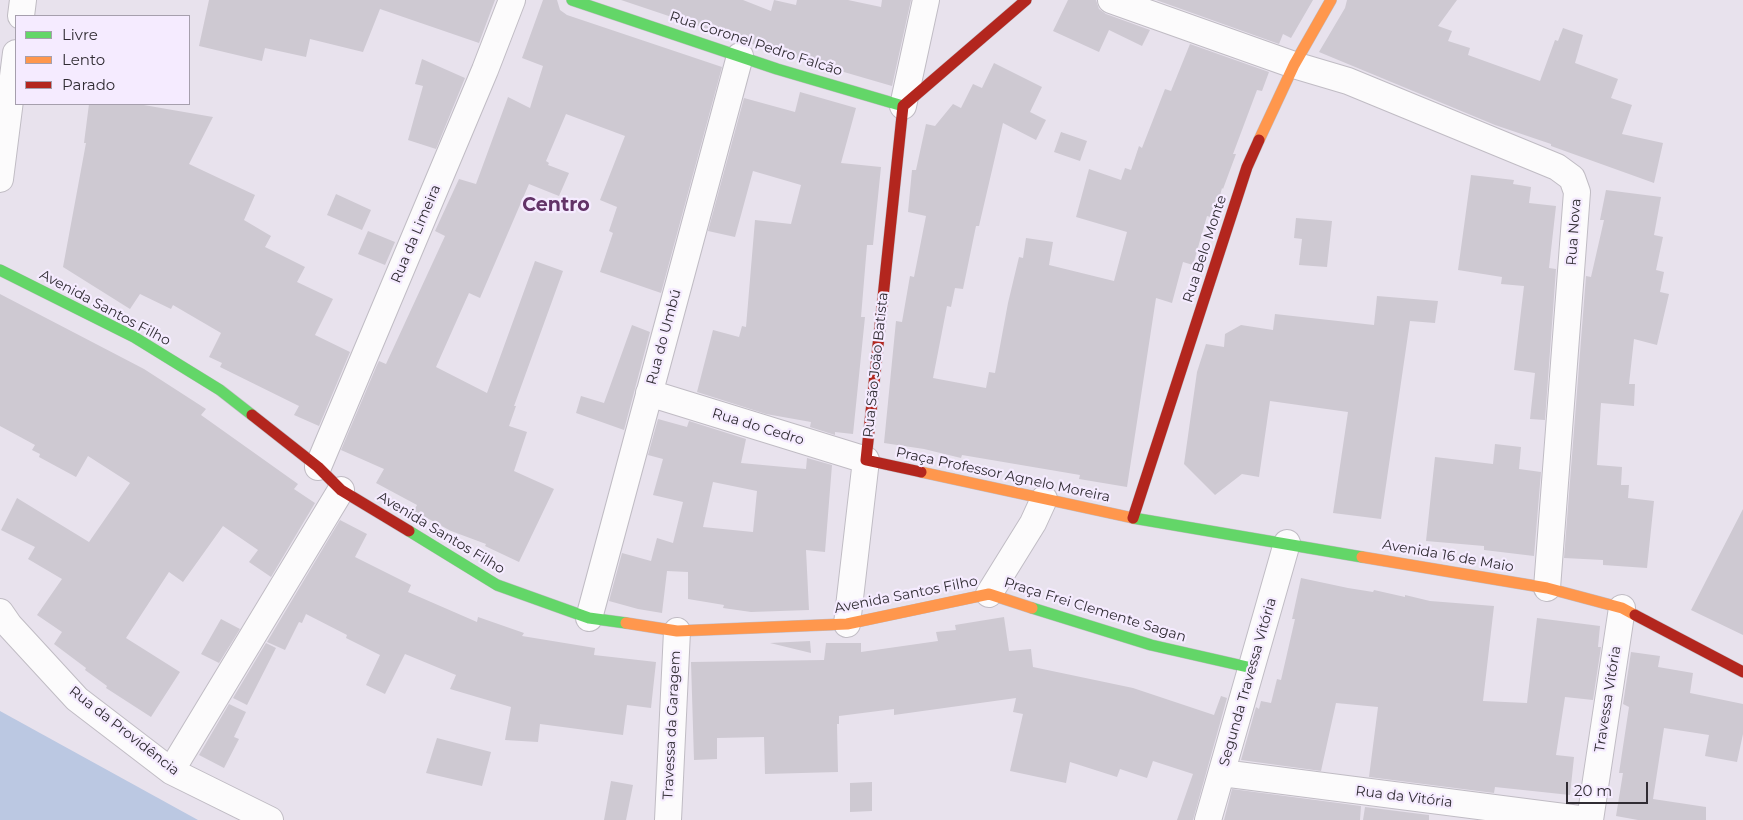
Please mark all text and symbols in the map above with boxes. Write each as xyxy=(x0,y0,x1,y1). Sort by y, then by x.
street label: Rua Coronel Pedro Falcão xyxy=(668,8,844,80)
legend xyxy=(15,15,190,105)
text: Livre xyxy=(62,25,98,44)
text: Lento xyxy=(62,50,105,69)
text: Parado xyxy=(62,75,115,94)
street label: Rua da Limeira xyxy=(388,182,444,286)
street label: Rua Belo Monte xyxy=(1180,193,1230,305)
district label: Centro xyxy=(522,194,590,216)
street label: Rua Nova xyxy=(1563,198,1585,266)
street label: Avenida Santos Filho xyxy=(37,266,173,350)
street label: Rua do Umbú xyxy=(643,287,685,387)
street label: Rua São João Batista xyxy=(860,292,892,438)
street label: Rua do Cedro xyxy=(710,405,806,449)
street label: Praça Professor Agnelo Moreira xyxy=(894,444,1112,506)
street label: Avenida Santos Filho xyxy=(374,488,508,578)
street label: Avenida 16 de Maio xyxy=(1381,536,1515,576)
street label: Avenida Santos Filho xyxy=(833,573,979,617)
street label: Praça Frei Clemente Sagan xyxy=(1002,574,1188,646)
street label: Segunda Travessa Vitória xyxy=(1216,596,1280,768)
street label: Travessa Vitória xyxy=(1591,645,1625,753)
street label: Travessa da Garagem xyxy=(660,650,684,800)
street label: Rua da Providência xyxy=(66,683,182,779)
scale bar xyxy=(1568,772,1650,804)
text: 20 m xyxy=(1574,781,1612,800)
street label: Rua da Vitória xyxy=(1354,783,1454,811)

